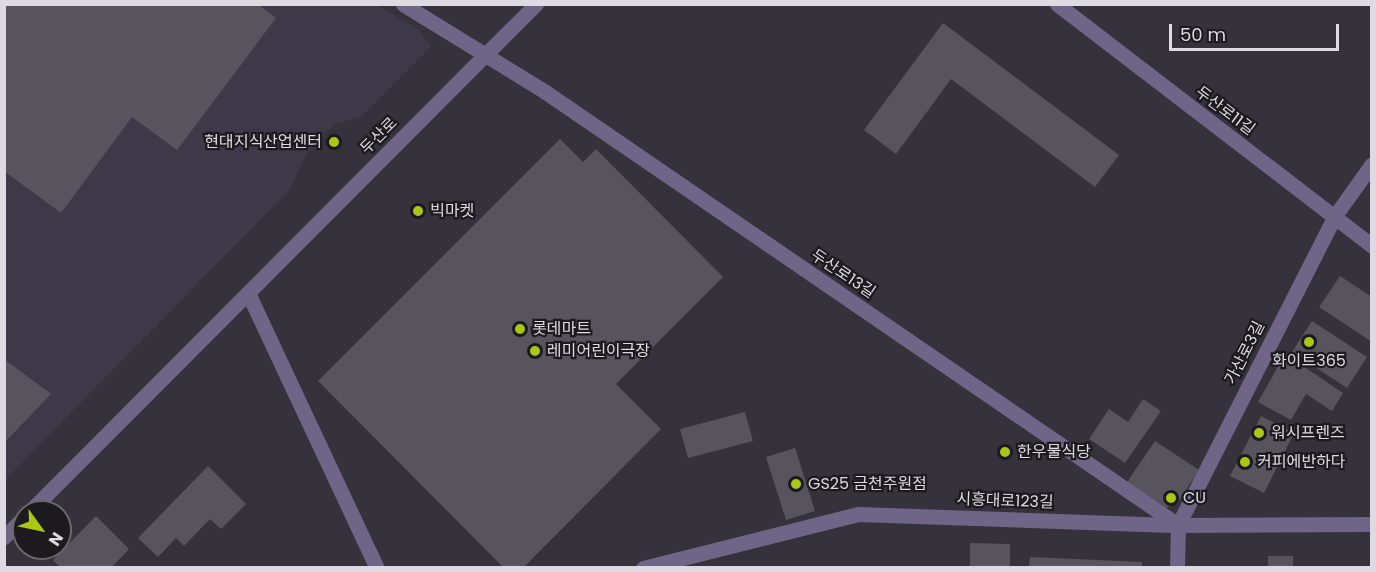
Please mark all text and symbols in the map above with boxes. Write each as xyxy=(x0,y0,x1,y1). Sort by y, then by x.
scale bar xyxy=(1172,12,1342,50)
text: 50 m xyxy=(1180,22,1226,47)
street label: 두산로11길 xyxy=(1192,83,1258,139)
street label: 두산로 xyxy=(357,114,401,158)
place label: 현대지식산업센터 xyxy=(204,132,322,152)
marker: 현대지식산업센터 xyxy=(327,135,341,149)
place label: 빅마켓 xyxy=(430,201,474,221)
marker: 빅마켓 xyxy=(411,204,425,218)
street label: 두산로13길 xyxy=(807,246,879,302)
street label: 가산로3길 xyxy=(1221,318,1269,388)
place label: 롯데마트 xyxy=(532,319,591,339)
marker: 롯데마트 xyxy=(513,322,527,336)
marker: 화이트365 xyxy=(1302,335,1316,349)
place label: 레미어린이극장 xyxy=(547,341,650,361)
marker: 레미어린이극장 xyxy=(528,344,542,358)
place label: 화이트365 xyxy=(1272,351,1346,371)
place label: 워시프렌즈 xyxy=(1271,423,1345,443)
marker: 워시프렌즈 xyxy=(1252,426,1266,440)
place label: 한우물식당 xyxy=(1017,442,1091,462)
marker: 한우물식당 xyxy=(998,445,1012,459)
place label: 커피에반하다 xyxy=(1257,452,1345,472)
marker: 커피에반하다 xyxy=(1238,455,1252,469)
place label: GS25 금천주원점 xyxy=(808,474,927,494)
marker: GS25 금천주원점 xyxy=(789,477,803,491)
place label: CU xyxy=(1183,488,1206,508)
street label: 시흥대로123길 xyxy=(956,490,1054,512)
marker: CU xyxy=(1164,491,1178,505)
north arrow xyxy=(12,500,72,560)
text: N xyxy=(43,528,69,550)

